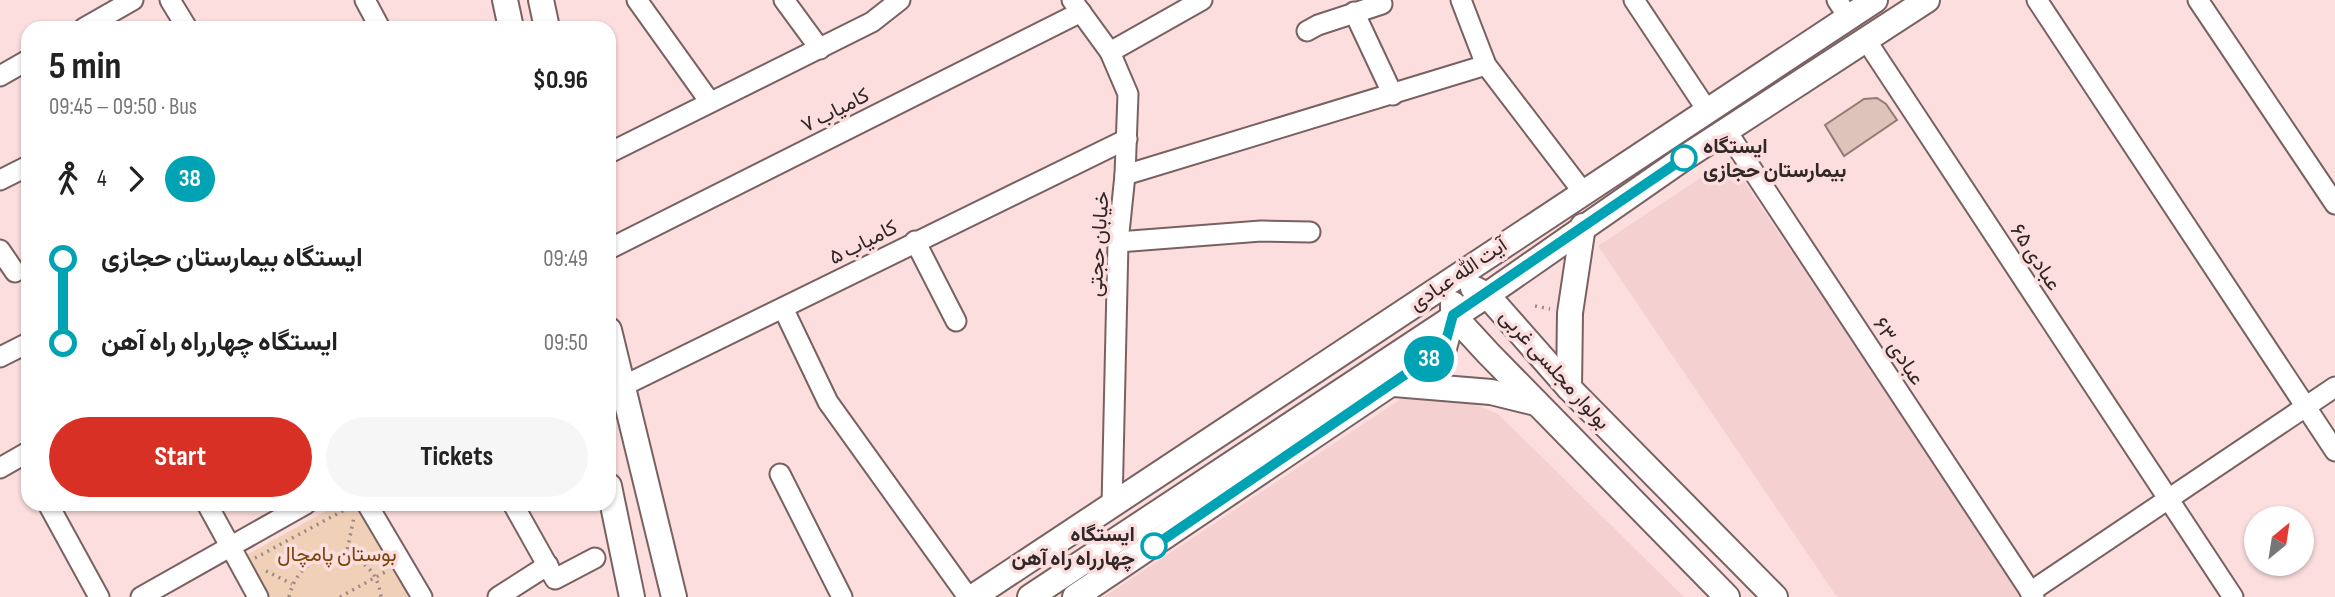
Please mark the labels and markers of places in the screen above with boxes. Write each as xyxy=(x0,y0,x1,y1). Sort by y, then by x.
place label: ایستگاه بیمارستان حجازی xyxy=(1703,134,1846,183)
marker: ایستگاه بیمارستان حجازی xyxy=(1671,145,1697,171)
place label: ایستگاه چهارراه راه آهن xyxy=(1011,522,1135,572)
marker: ایستگاه چهارراه راه آهن xyxy=(1141,533,1167,559)

